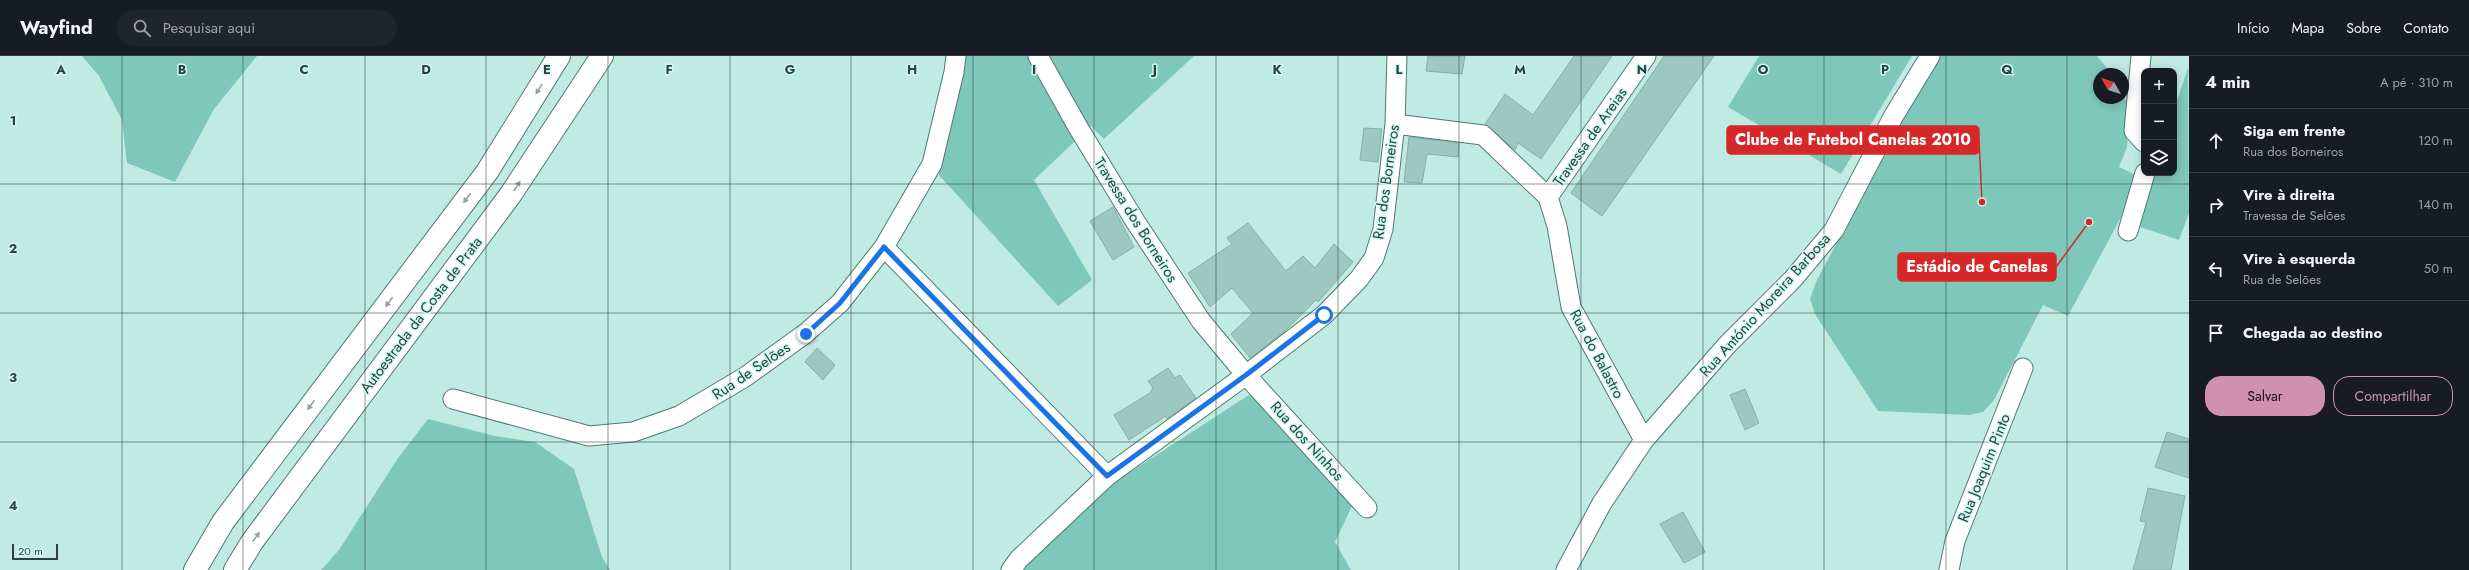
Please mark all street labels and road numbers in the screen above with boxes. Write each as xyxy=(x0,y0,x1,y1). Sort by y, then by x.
street label: Travessa de Areias xyxy=(1548,83,1632,191)
street label: Rua dos Borneiros xyxy=(1367,123,1405,241)
street label: Travessa dos Borneiros xyxy=(1089,153,1183,287)
street label: Rua António Moreira Barbosa xyxy=(1694,228,1836,382)
street label: Autoestrada da Costa de Prata xyxy=(355,232,487,398)
street label: Rua do Balastro xyxy=(1564,305,1630,403)
street label: Rua de Selões xyxy=(707,337,795,405)
street label: Rua dos Ninhos xyxy=(1265,396,1349,486)
street label: Rua Joaquim Pinto xyxy=(1952,410,2016,526)

